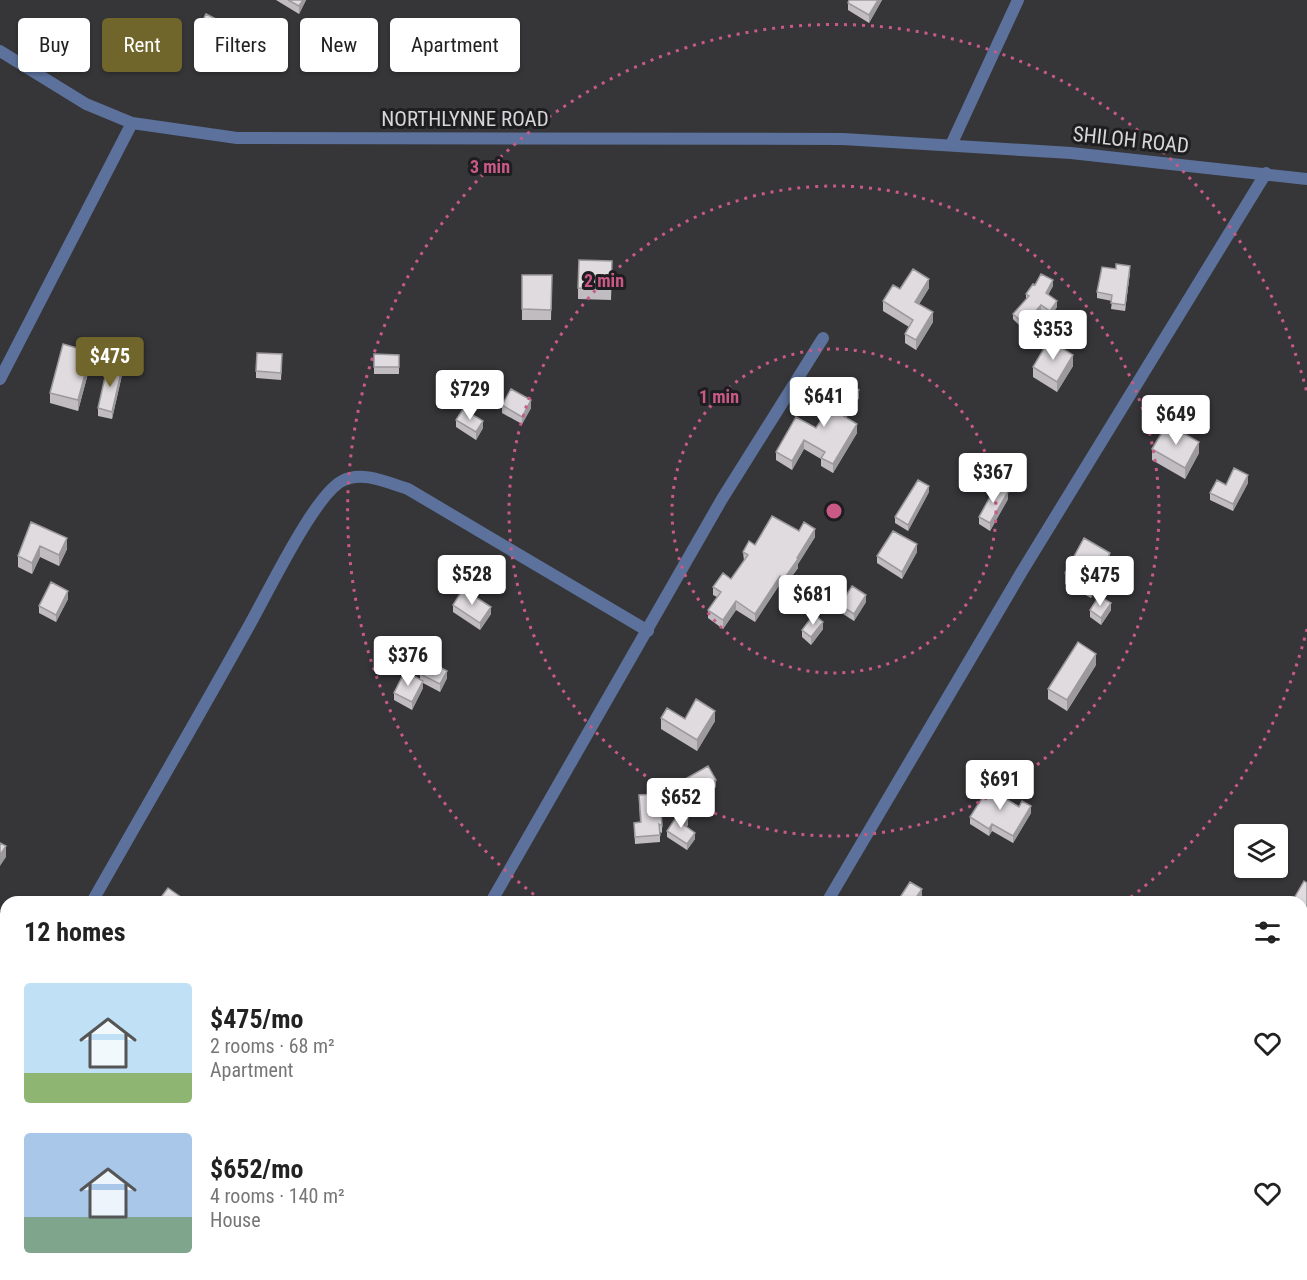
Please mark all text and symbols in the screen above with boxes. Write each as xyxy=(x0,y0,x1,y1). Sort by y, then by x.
chip: Buy xyxy=(18,18,90,72)
chip: Rent xyxy=(102,18,182,72)
chip: Filters xyxy=(194,18,288,72)
chip: New xyxy=(300,18,378,72)
chip: Apartment xyxy=(390,18,520,72)
street label: NORTHLYNNE ROAD xyxy=(381,107,549,131)
street label: SHILOH ROAD xyxy=(1072,122,1190,158)
text: 3 min xyxy=(470,156,510,177)
text: 2 min xyxy=(584,270,624,291)
pin: $353 xyxy=(1017,310,1089,361)
text: $353 xyxy=(1033,317,1073,341)
pin: $475 xyxy=(74,337,146,388)
text: $475 xyxy=(90,344,130,368)
pin: $729 xyxy=(434,370,506,421)
text: $729 xyxy=(450,377,490,401)
pin: $641 xyxy=(788,377,860,428)
text: $641 xyxy=(804,384,844,408)
text: 1 min xyxy=(699,386,739,407)
pin: $649 xyxy=(1140,395,1212,446)
text: $649 xyxy=(1156,402,1196,426)
pin: $367 xyxy=(957,453,1029,504)
text: $367 xyxy=(973,460,1013,484)
centre of rings xyxy=(824,501,844,521)
pin: $528 xyxy=(436,555,508,606)
pin: $475 xyxy=(1064,556,1136,607)
text: $528 xyxy=(452,562,492,586)
text: $475 xyxy=(1080,563,1120,587)
pin: $681 xyxy=(777,575,849,626)
text: $681 xyxy=(793,582,833,606)
pin: $376 xyxy=(372,636,444,687)
text: $376 xyxy=(388,643,428,667)
pin: $691 xyxy=(964,760,1036,811)
text: $691 xyxy=(980,767,1020,791)
pin: $652 xyxy=(645,778,717,829)
text: $652 xyxy=(661,785,701,809)
map controls xyxy=(1234,824,1288,878)
button: layers xyxy=(1234,824,1288,878)
icon: filters xyxy=(1251,916,1284,949)
text: 12 homes xyxy=(24,917,126,947)
text: $475/mo xyxy=(210,1004,303,1034)
icon: home xyxy=(72,1007,144,1079)
icon: heart xyxy=(1251,1027,1284,1060)
text: 2 rooms · 68 m² xyxy=(210,1034,335,1058)
text: Apartment xyxy=(210,1058,294,1082)
text: $652/mo xyxy=(210,1154,303,1184)
icon: home xyxy=(72,1157,144,1229)
icon: heart xyxy=(1251,1177,1284,1210)
text: 4 rooms · 140 m² xyxy=(210,1184,345,1208)
text: House xyxy=(210,1208,261,1232)

